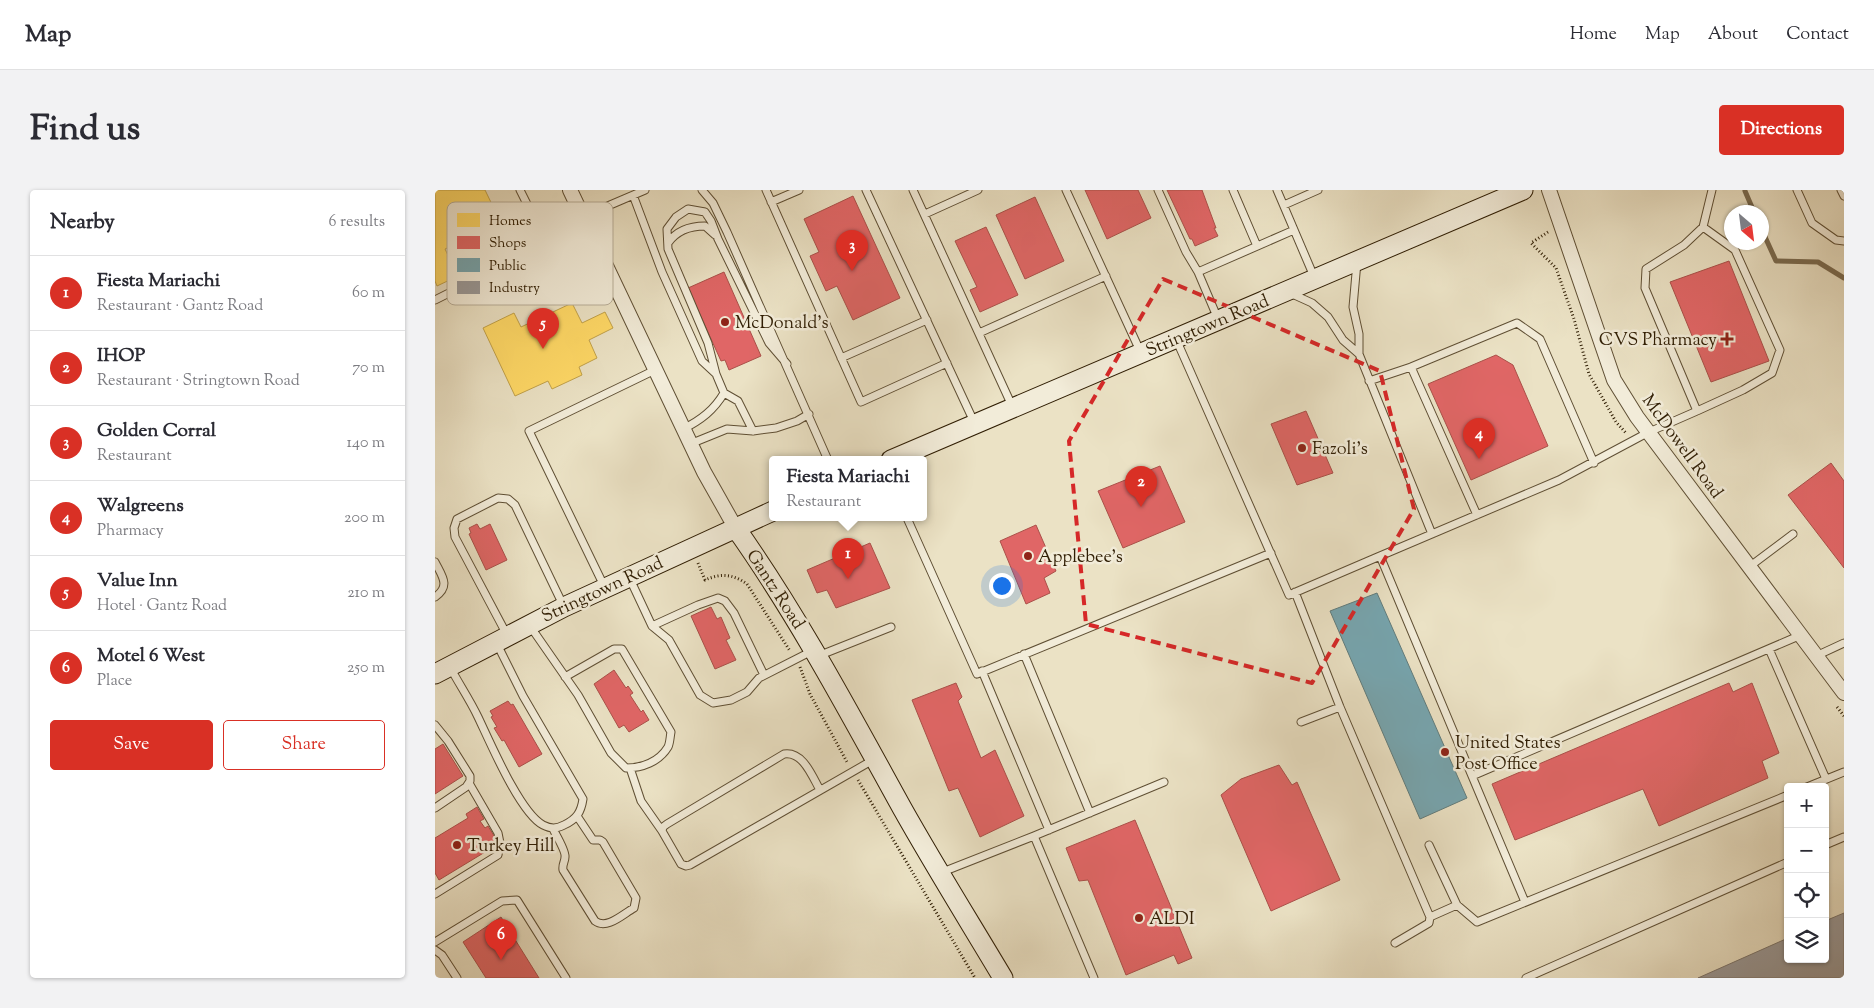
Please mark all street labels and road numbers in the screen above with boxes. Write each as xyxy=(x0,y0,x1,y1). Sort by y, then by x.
street label: Stringtown Road xyxy=(1142,289,1274,365)
street label: McDowell Road xyxy=(1635,390,1728,505)
street label: Gantz Road xyxy=(739,545,810,635)
street label: Stringtown Road xyxy=(538,551,668,630)

